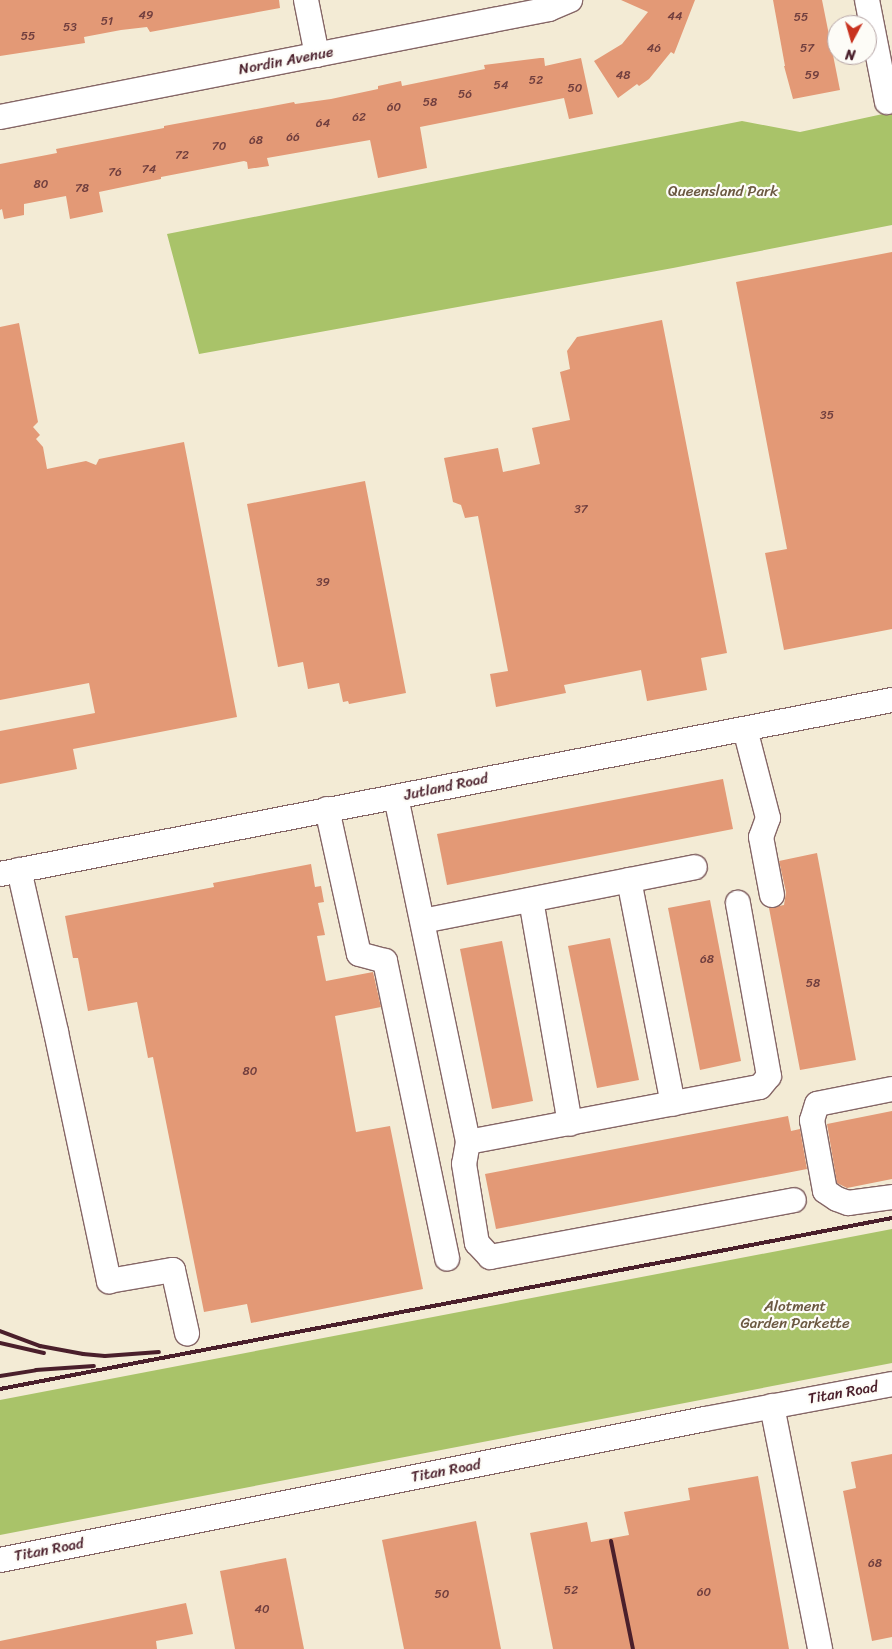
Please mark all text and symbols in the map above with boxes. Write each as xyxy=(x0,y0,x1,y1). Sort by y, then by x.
house number: 49 xyxy=(139,9,153,23)
house number: 44 xyxy=(668,10,682,24)
house number: 55 xyxy=(794,11,808,25)
house number: 51 xyxy=(101,15,113,29)
north arrow xyxy=(827,15,877,65)
house number: 53 xyxy=(63,21,77,35)
house number: 55 xyxy=(21,30,35,44)
text: N xyxy=(844,41,857,67)
house number: 46 xyxy=(647,42,661,56)
house number: 57 xyxy=(800,42,814,56)
street label: Nordin Avenue xyxy=(237,43,335,79)
house number: 48 xyxy=(616,69,630,83)
house number: 59 xyxy=(805,69,819,83)
house number: 52 xyxy=(529,74,543,88)
house number: 54 xyxy=(494,79,508,93)
house number: 50 xyxy=(568,82,582,96)
house number: 56 xyxy=(458,88,472,102)
house number: 58 xyxy=(423,96,437,110)
house number: 60 xyxy=(387,101,401,115)
house number: 62 xyxy=(352,111,366,125)
house number: 64 xyxy=(316,117,330,131)
house number: 66 xyxy=(286,131,300,145)
house number: 68 xyxy=(249,134,263,148)
house number: 70 xyxy=(212,140,226,154)
house number: 72 xyxy=(175,149,189,163)
house number: 74 xyxy=(142,163,156,177)
house number: 76 xyxy=(108,166,122,180)
house number: 80 xyxy=(34,178,48,192)
house number: 78 xyxy=(75,182,89,196)
park label: Queensland Park xyxy=(668,183,778,201)
house number: 35 xyxy=(820,409,834,423)
house number: 37 xyxy=(574,503,588,517)
house number: 39 xyxy=(316,576,330,590)
street label: Jutland Road xyxy=(402,769,490,805)
house number: 68 xyxy=(700,953,714,967)
house number: 58 xyxy=(806,977,820,991)
house number: 80 xyxy=(243,1065,257,1079)
park label: Alotment Garden Parkette xyxy=(741,1297,849,1332)
street label: Titan Road xyxy=(807,1378,879,1408)
street label: Titan Road xyxy=(410,1455,482,1487)
street label: Titan Road xyxy=(13,1534,85,1566)
house number: 68 xyxy=(868,1557,882,1571)
house number: 52 xyxy=(564,1584,578,1598)
house number: 60 xyxy=(697,1586,711,1600)
house number: 50 xyxy=(435,1588,449,1602)
house number: 40 xyxy=(254,1603,270,1617)

